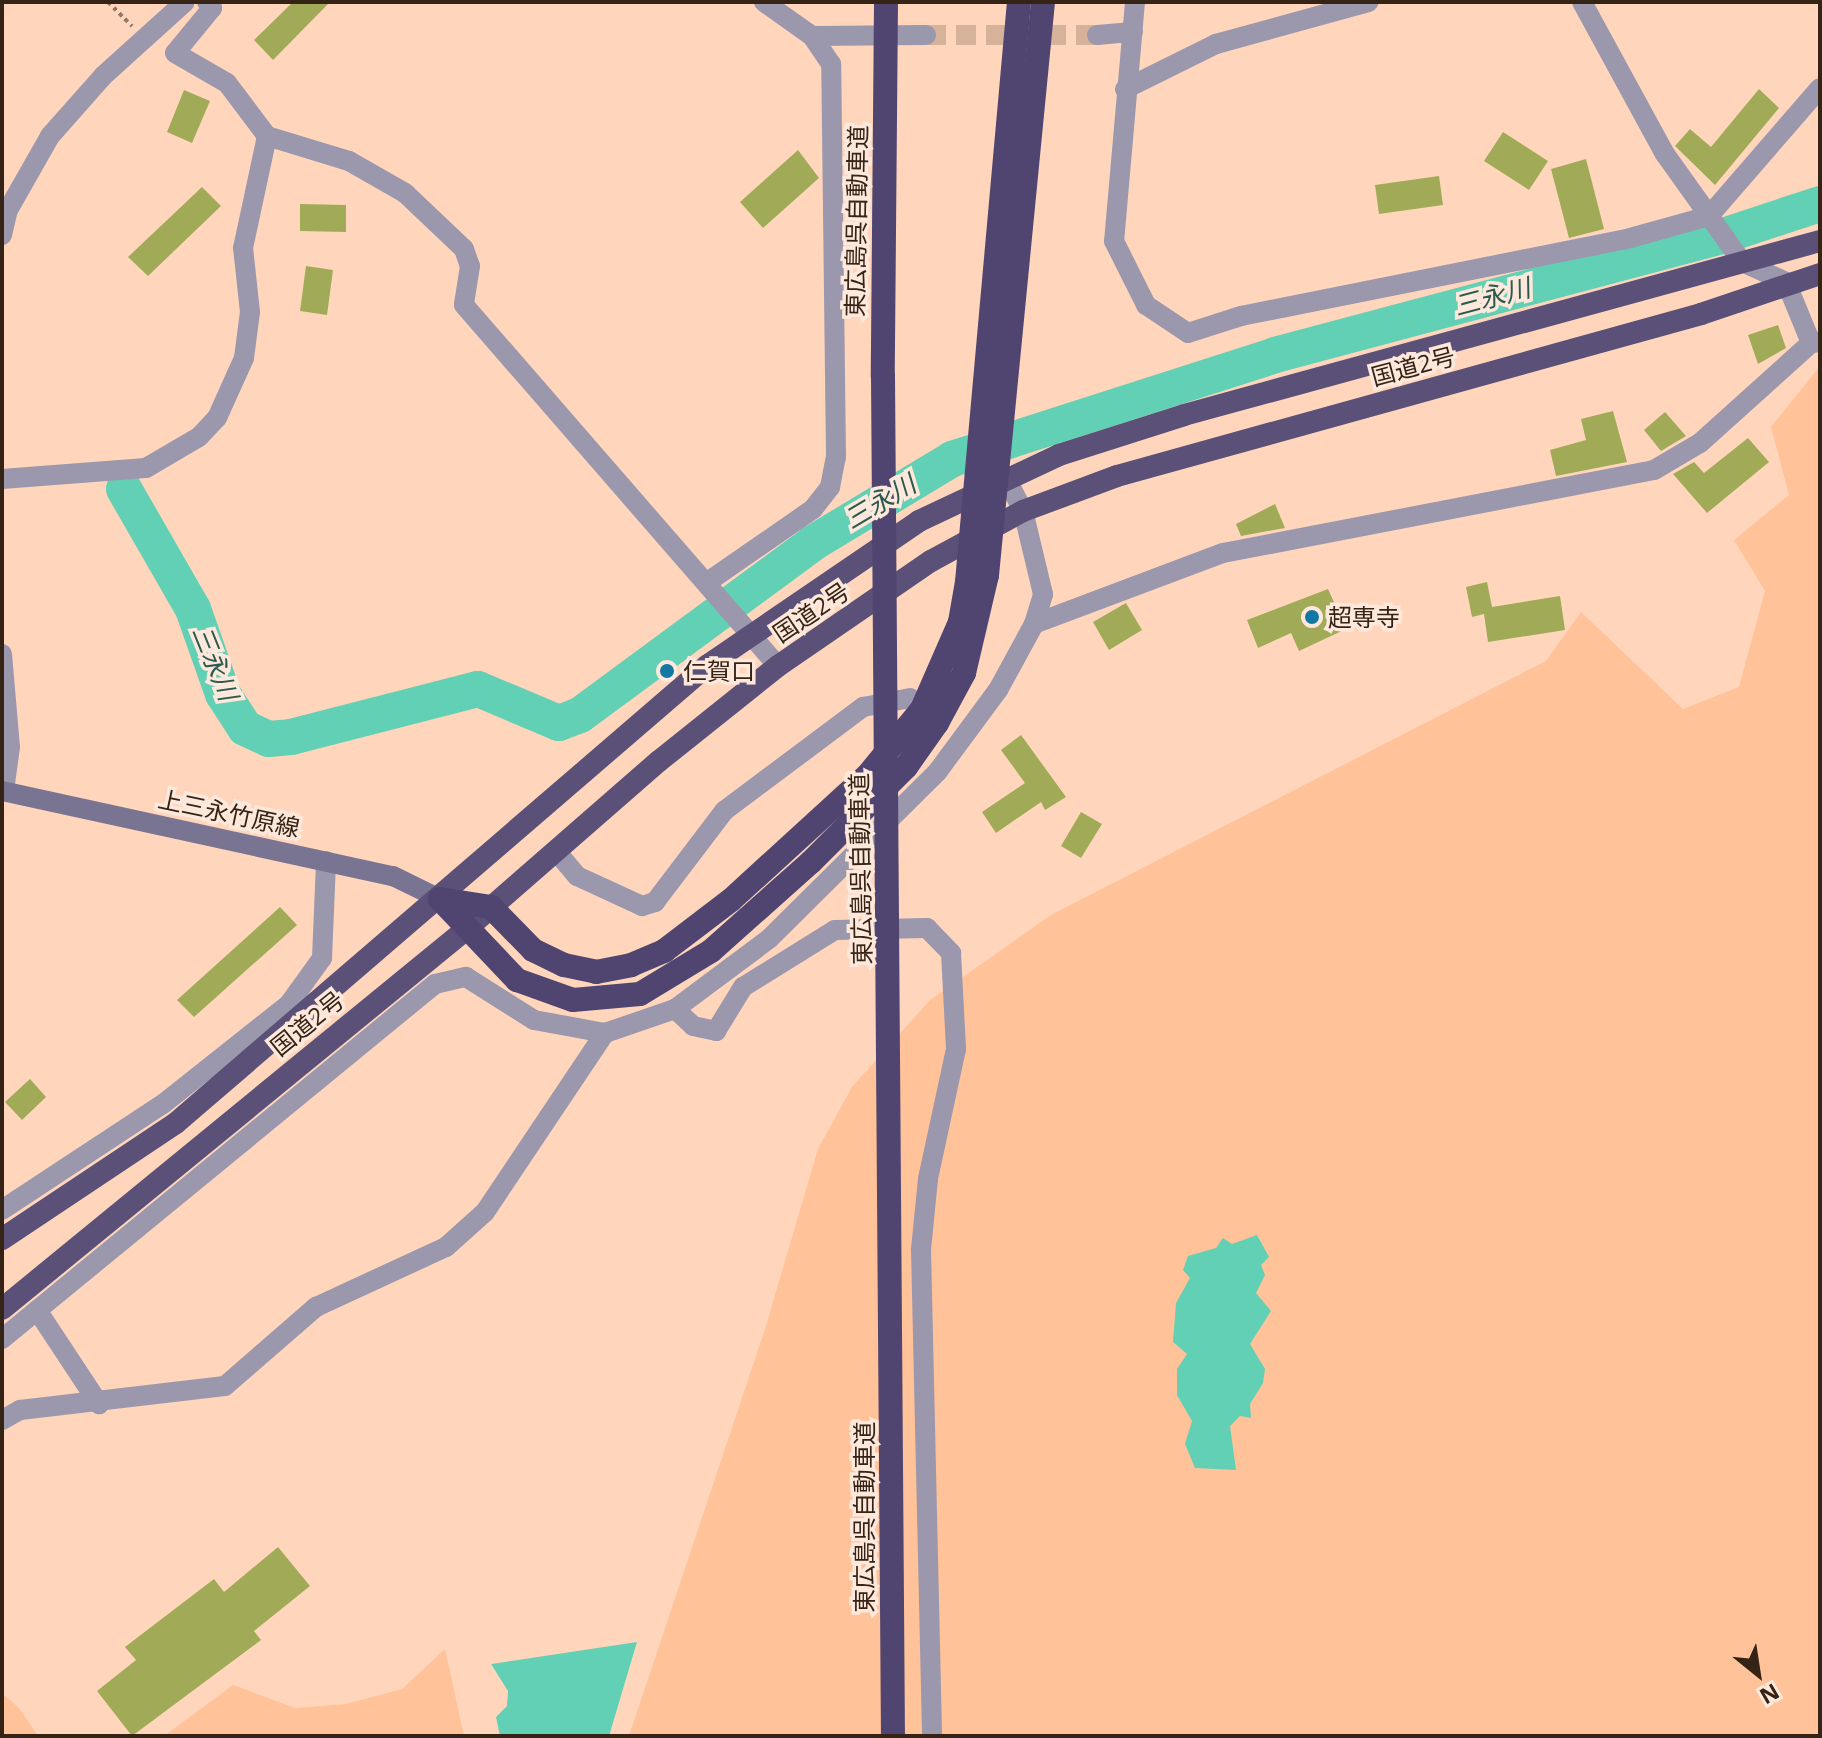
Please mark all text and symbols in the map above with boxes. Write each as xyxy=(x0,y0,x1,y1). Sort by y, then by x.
street label: 東広島呉自動車道 xyxy=(840,125,872,317)
water label: 三永川 xyxy=(1450,272,1534,322)
street label: 国道2号 xyxy=(1368,341,1458,391)
water label: 三永川 xyxy=(839,469,921,535)
street label: 国道2号 xyxy=(767,576,855,648)
place label: 超専寺 xyxy=(1328,603,1400,631)
marker: 超専寺 xyxy=(1303,608,1321,626)
water label: 三永川 xyxy=(186,621,244,705)
place label: 仁賀口 xyxy=(683,657,755,685)
marker: 仁賀口 xyxy=(658,662,676,680)
street label: 東広島呉自動車道 xyxy=(844,773,876,965)
street label: 上三永竹原線 xyxy=(156,784,302,842)
street label: 国道2号 xyxy=(265,985,349,1061)
street label: 東広島呉自動車道 xyxy=(850,1421,878,1613)
north arrow xyxy=(1718,1634,1798,1714)
text: N xyxy=(1755,1677,1785,1712)

